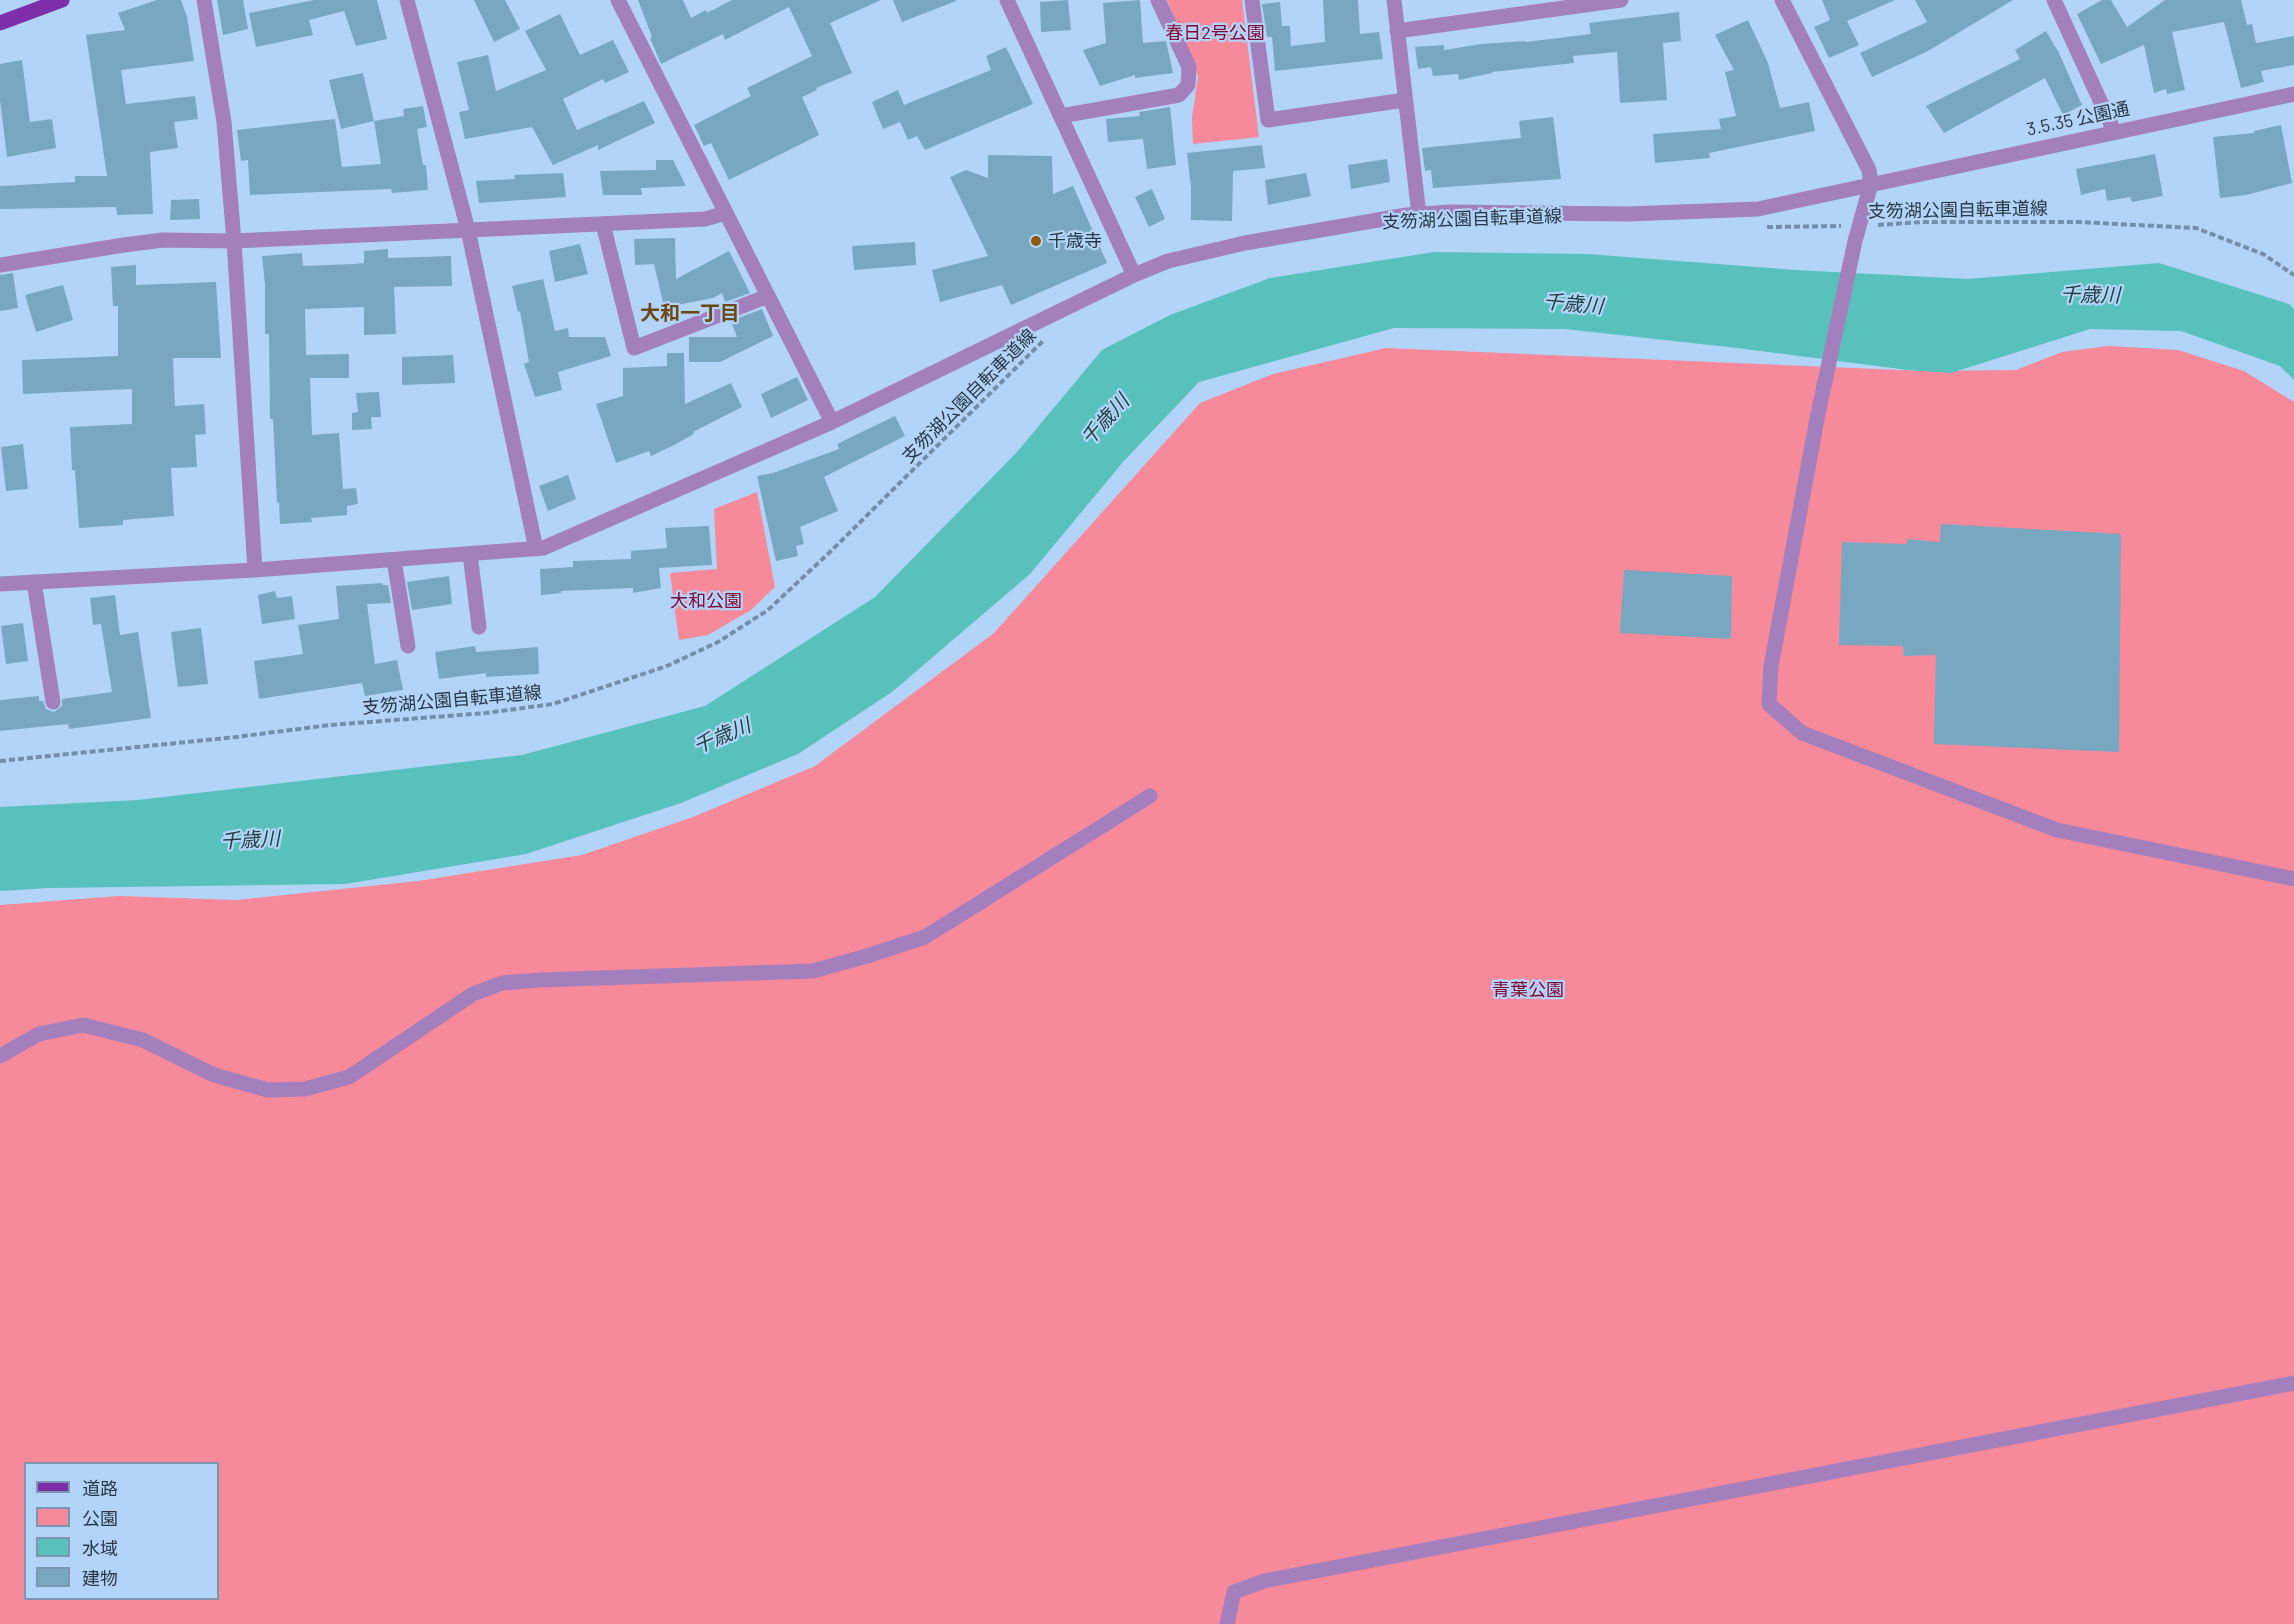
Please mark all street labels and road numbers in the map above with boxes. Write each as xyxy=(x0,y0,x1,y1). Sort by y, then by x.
street label: 3.5.35 公園通 xyxy=(2025,98,2131,140)
street label: 支笏湖公園自転車道線 xyxy=(1868,198,2048,222)
street label: 支笏湖公園自転車道線 xyxy=(1382,205,1562,233)
street label: 支笏湖公園自転車道線 xyxy=(898,325,1040,467)
street label: 支笏湖公園自転車道線 xyxy=(361,681,543,719)

